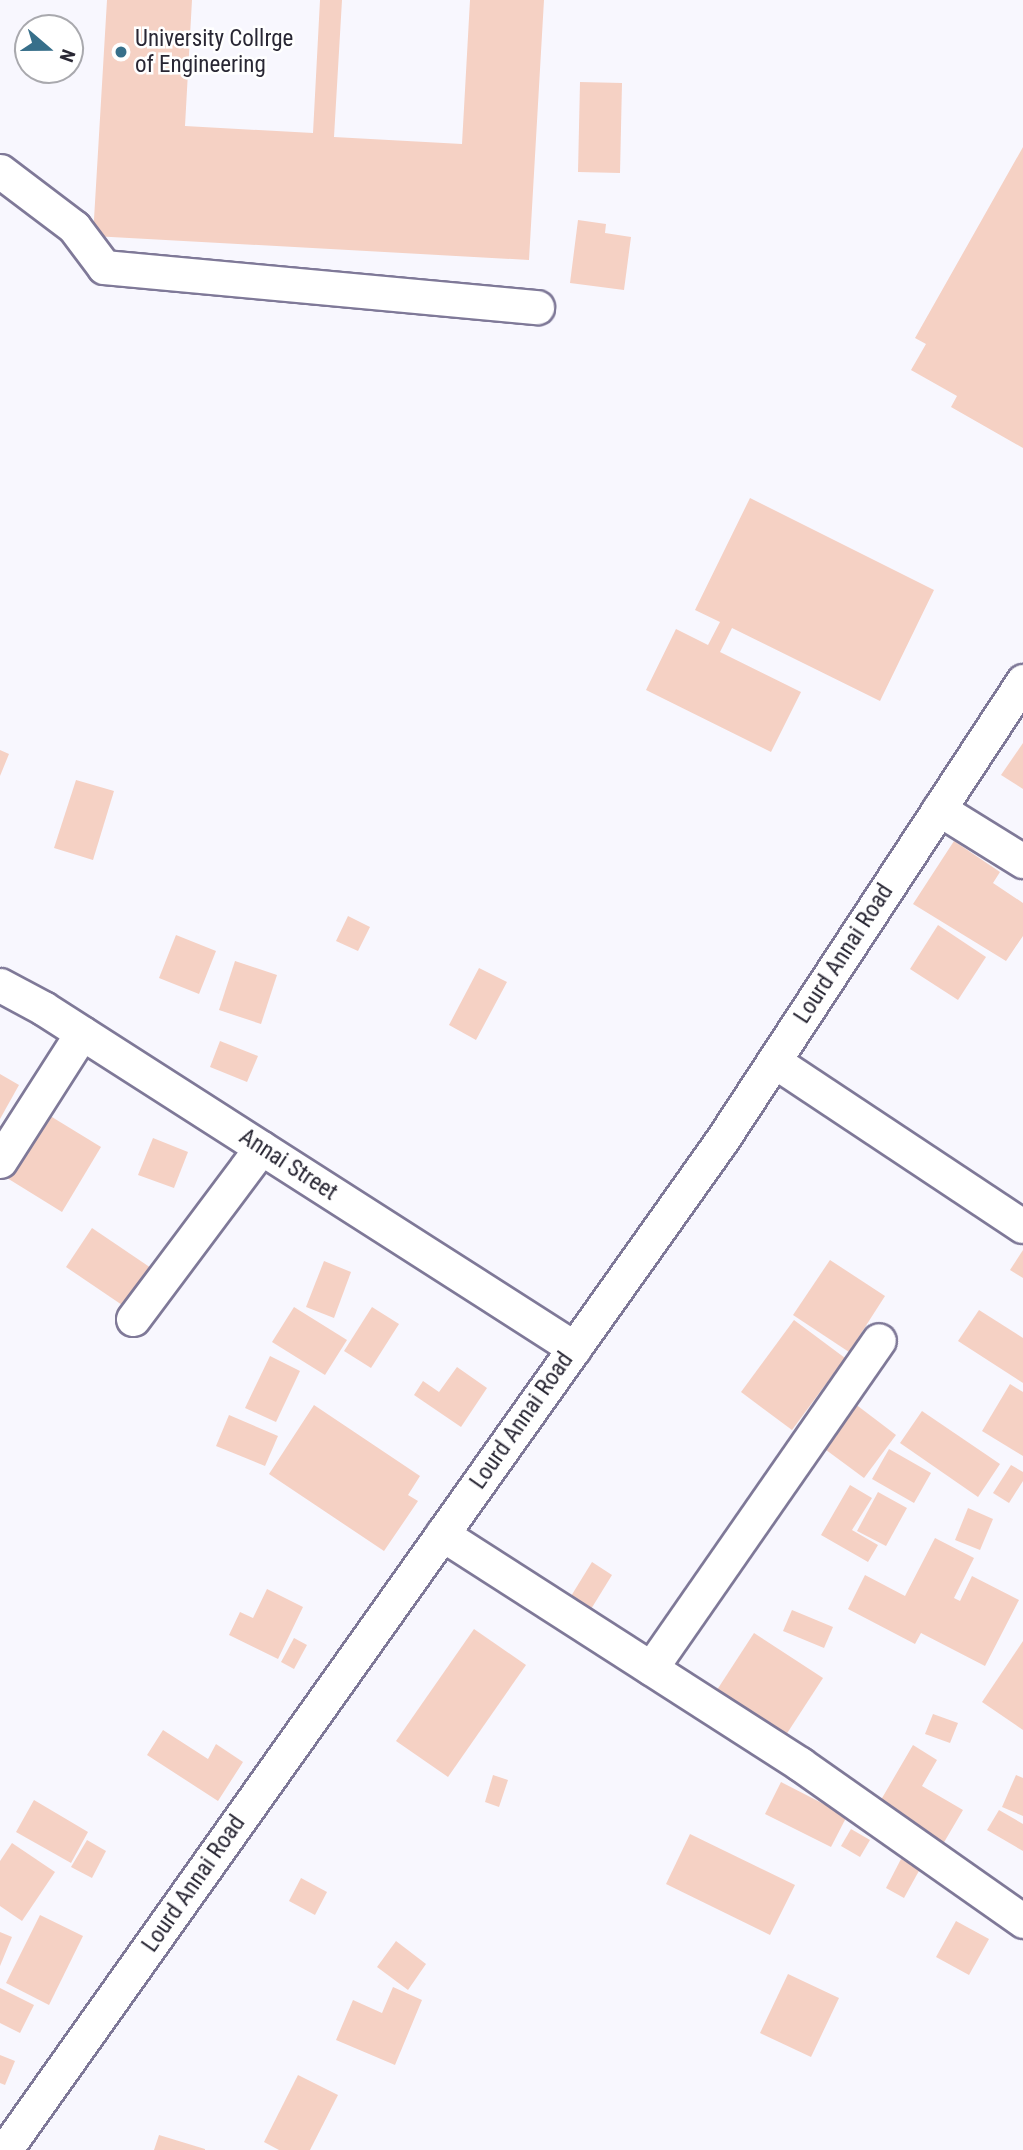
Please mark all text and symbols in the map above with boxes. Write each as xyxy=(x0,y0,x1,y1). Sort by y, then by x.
north arrow xyxy=(14,14,84,84)
place label: University Collrge of Engineering xyxy=(135,25,293,79)
marker: University Collrge of Engineering xyxy=(113,44,129,60)
text: N xyxy=(55,46,80,65)
street label: Lourd Annai Road xyxy=(789,879,899,1029)
street label: Annai Street xyxy=(234,1123,342,1207)
street label: Lourd Annai Road xyxy=(465,1347,579,1495)
street label: Lourd Annai Road xyxy=(137,1810,251,1958)

